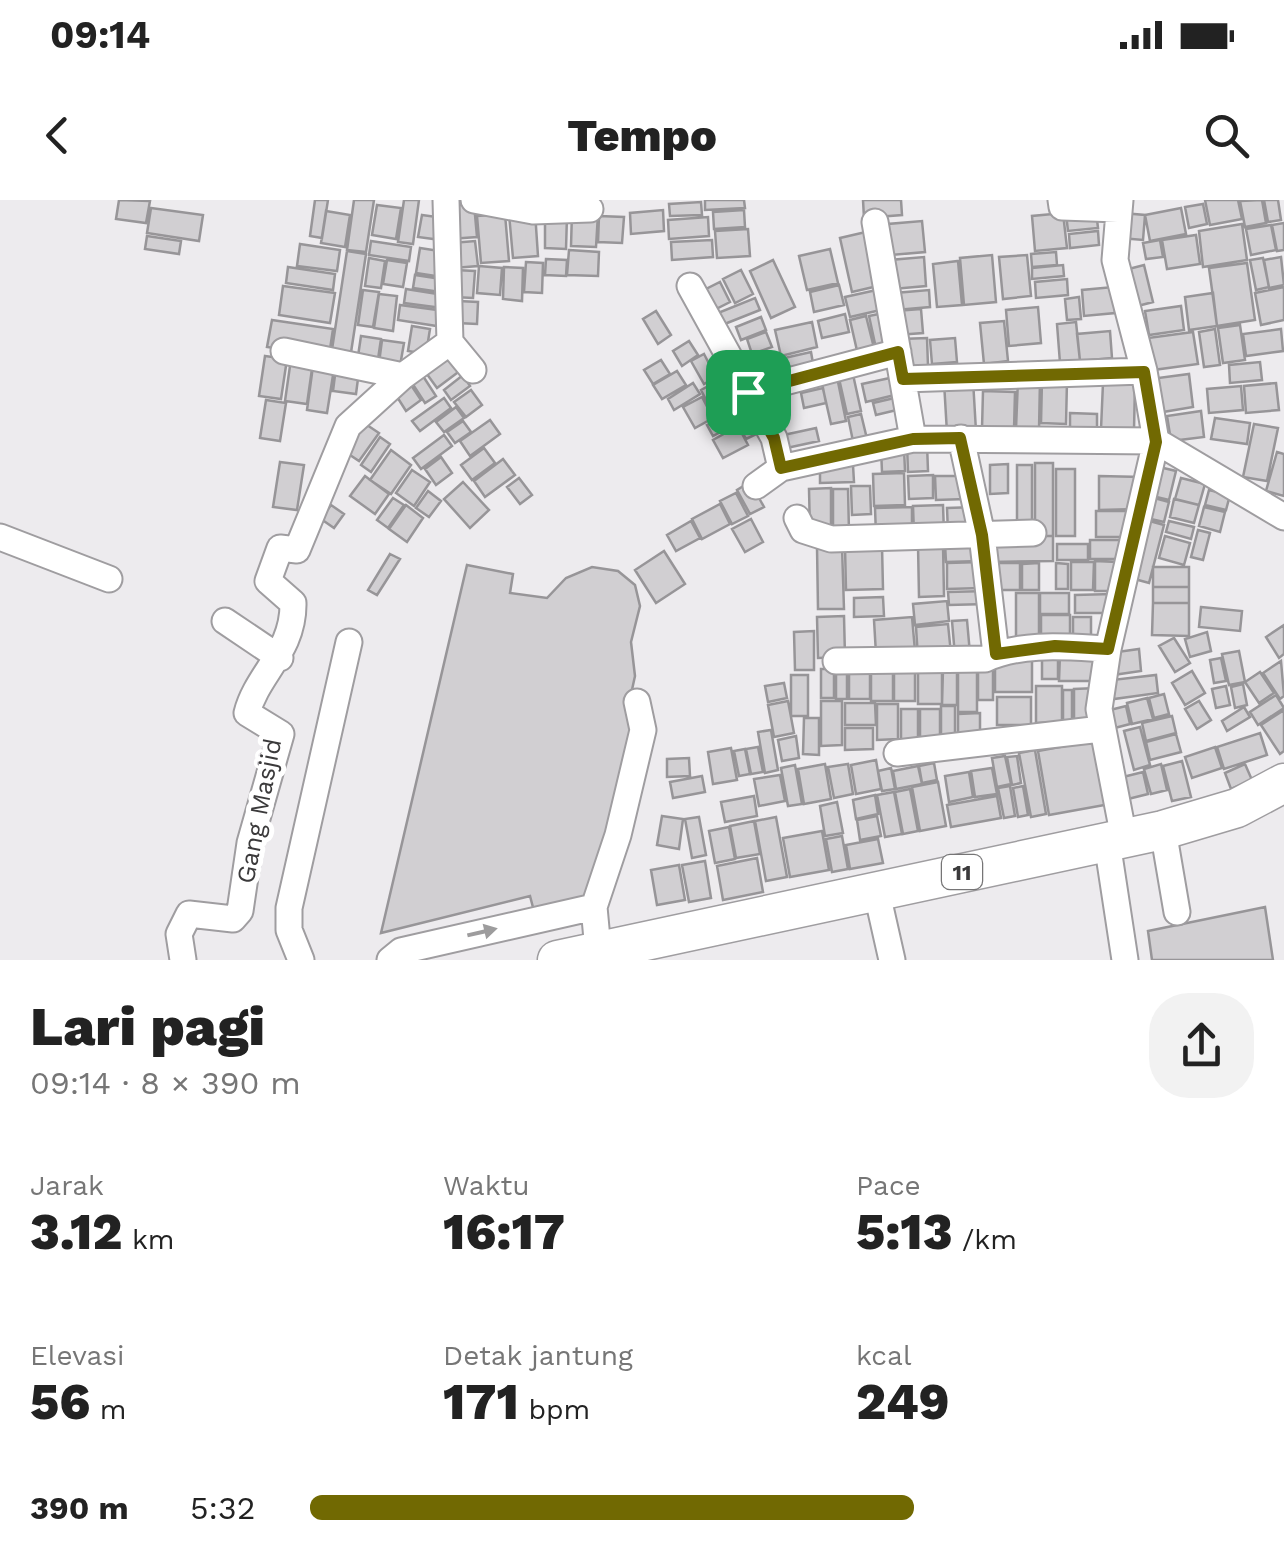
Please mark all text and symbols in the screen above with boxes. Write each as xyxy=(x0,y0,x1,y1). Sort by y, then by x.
text: 09:14 xyxy=(50,13,150,57)
icon: back xyxy=(30,108,85,163)
icon: search xyxy=(1199,108,1254,163)
text: Tempo xyxy=(567,109,717,162)
pin xyxy=(706,350,791,435)
icon: arrive xyxy=(721,365,776,420)
street label: Gang Masjid xyxy=(231,736,287,886)
road number: 11 xyxy=(942,855,982,889)
one-way arrow xyxy=(467,924,498,940)
button: share xyxy=(1149,993,1254,1098)
text: Lari pagi xyxy=(30,994,265,1058)
text: 09:14 · 8 × 390 m xyxy=(30,1064,301,1102)
text: Jarak xyxy=(30,1169,104,1202)
text: Waktu xyxy=(443,1169,530,1202)
text: Pace xyxy=(856,1169,921,1202)
text: 3.12 xyxy=(30,1202,122,1261)
text: 16:17 xyxy=(443,1202,565,1261)
text: 5:13 xyxy=(856,1202,953,1261)
text: km xyxy=(122,1223,175,1256)
text: /km xyxy=(953,1223,1017,1256)
text: Elevasi xyxy=(30,1339,124,1372)
text: Detak jantung xyxy=(443,1339,633,1372)
text: kcal xyxy=(856,1339,911,1372)
text: 56 xyxy=(30,1372,90,1431)
text: 171 xyxy=(443,1372,519,1431)
text: 249 xyxy=(856,1372,950,1431)
text: m xyxy=(90,1393,126,1426)
text: bpm xyxy=(519,1393,590,1426)
text: 390 m xyxy=(30,1489,129,1527)
text: 5:32 xyxy=(190,1489,255,1527)

